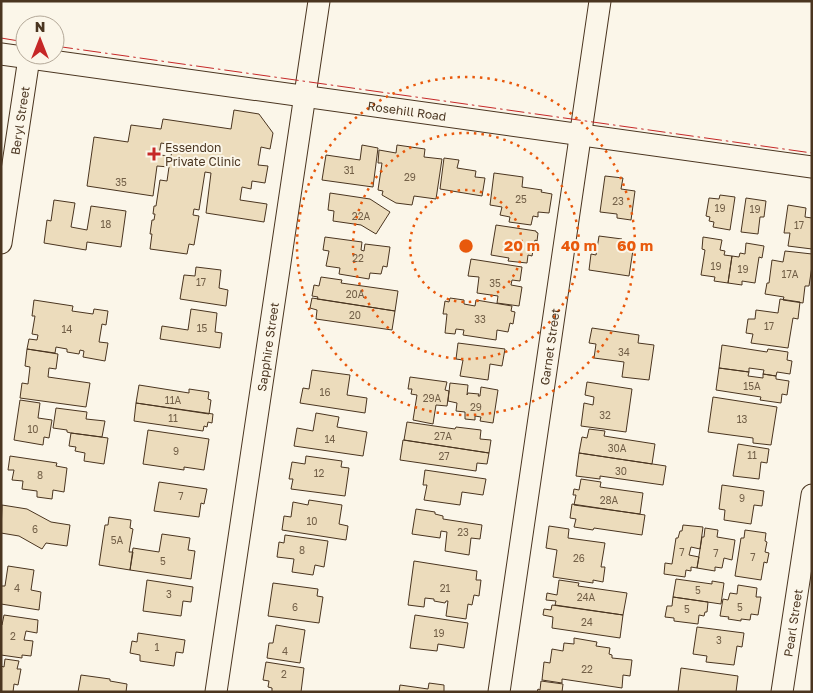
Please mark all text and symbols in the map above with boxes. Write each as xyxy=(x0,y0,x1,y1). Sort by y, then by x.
north arrow xyxy=(15,15,65,65)
text: N xyxy=(35,18,45,35)
street label: Beryl Street xyxy=(7,85,32,156)
street label: Rosehill Road xyxy=(367,98,447,123)
place label: Essendon Private Clinic xyxy=(165,140,241,169)
marker: Essendon Private Clinic xyxy=(147,147,161,161)
house number: 31 xyxy=(344,164,354,176)
house number: 29 xyxy=(404,171,416,183)
house number: 35 xyxy=(115,176,127,188)
house number: 25 xyxy=(515,193,527,205)
house number: 23 xyxy=(612,195,624,207)
house number: 19 xyxy=(715,202,725,214)
house number: 19 xyxy=(750,203,760,215)
house number: 22A xyxy=(352,210,370,222)
house number: 18 xyxy=(101,218,111,230)
house number: 17 xyxy=(794,219,804,231)
text: 20 m xyxy=(504,236,540,254)
text: 40 m xyxy=(561,236,597,254)
text: 60 m xyxy=(617,236,653,254)
centre of rings xyxy=(457,237,475,255)
house number: 22 xyxy=(352,252,364,264)
house number: 19 xyxy=(711,260,721,272)
house number: 19 xyxy=(738,263,748,275)
house number: 17A xyxy=(782,268,799,280)
house number: 17 xyxy=(196,276,206,288)
house number: 35 xyxy=(489,277,501,289)
house number: 20A xyxy=(346,288,365,300)
street label: Sapphire Street xyxy=(253,301,282,392)
street label: Garnet Street xyxy=(536,307,563,386)
house number: 20 xyxy=(349,309,361,321)
house number: 33 xyxy=(474,313,486,325)
house number: 17 xyxy=(764,320,774,332)
house number: 15 xyxy=(197,322,208,334)
house number: 14 xyxy=(62,323,72,335)
house number: 34 xyxy=(618,346,630,358)
house number: 15A xyxy=(743,380,761,392)
house number: 16 xyxy=(320,386,330,398)
house number: 29A xyxy=(423,392,442,404)
house number: 11A xyxy=(165,394,181,406)
house number: 29 xyxy=(470,401,482,413)
house number: 32 xyxy=(599,409,611,421)
house number: 11 xyxy=(168,412,178,424)
house number: 13 xyxy=(737,413,747,425)
house number: 10 xyxy=(27,423,39,435)
house number: 27A xyxy=(434,430,452,442)
house number: 14 xyxy=(325,433,335,445)
house number: 30A xyxy=(608,442,627,454)
house number: 9 xyxy=(173,445,179,457)
house number: 11 xyxy=(747,449,757,461)
house number: 27 xyxy=(438,450,450,462)
house number: 30 xyxy=(615,465,627,477)
house number: 12 xyxy=(314,467,325,479)
house number: 8 xyxy=(37,469,43,481)
house number: 7 xyxy=(178,490,184,502)
house number: 9 xyxy=(739,492,745,504)
house number: 28A xyxy=(600,494,619,506)
house number: 10 xyxy=(306,515,318,527)
house number: 6 xyxy=(32,523,38,535)
house number: 23 xyxy=(457,526,469,538)
house number: 5A xyxy=(111,534,124,546)
house number: 8 xyxy=(299,544,305,556)
house number: 7 xyxy=(679,546,685,558)
house number: 7 xyxy=(713,547,719,559)
house number: 7 xyxy=(750,551,756,563)
house number: 26 xyxy=(573,552,585,564)
house number: 5 xyxy=(160,555,166,567)
house number: 4 xyxy=(14,582,20,594)
house number: 21 xyxy=(440,582,450,594)
house number: 5 xyxy=(695,584,701,596)
house number: 3 xyxy=(166,588,172,600)
street label: Pearl Street xyxy=(780,588,805,658)
house number: 24A xyxy=(577,591,596,603)
house number: 6 xyxy=(292,601,298,613)
house number: 5 xyxy=(737,601,743,613)
house number: 5 xyxy=(684,603,690,615)
house number: 24 xyxy=(581,616,593,628)
house number: 19 xyxy=(434,627,444,639)
house number: 2 xyxy=(10,630,16,642)
house number: 3 xyxy=(716,634,722,646)
house number: 1 xyxy=(155,641,160,653)
house number: 4 xyxy=(282,645,288,657)
house number: 22 xyxy=(581,663,593,675)
house number: 2 xyxy=(281,668,287,680)

